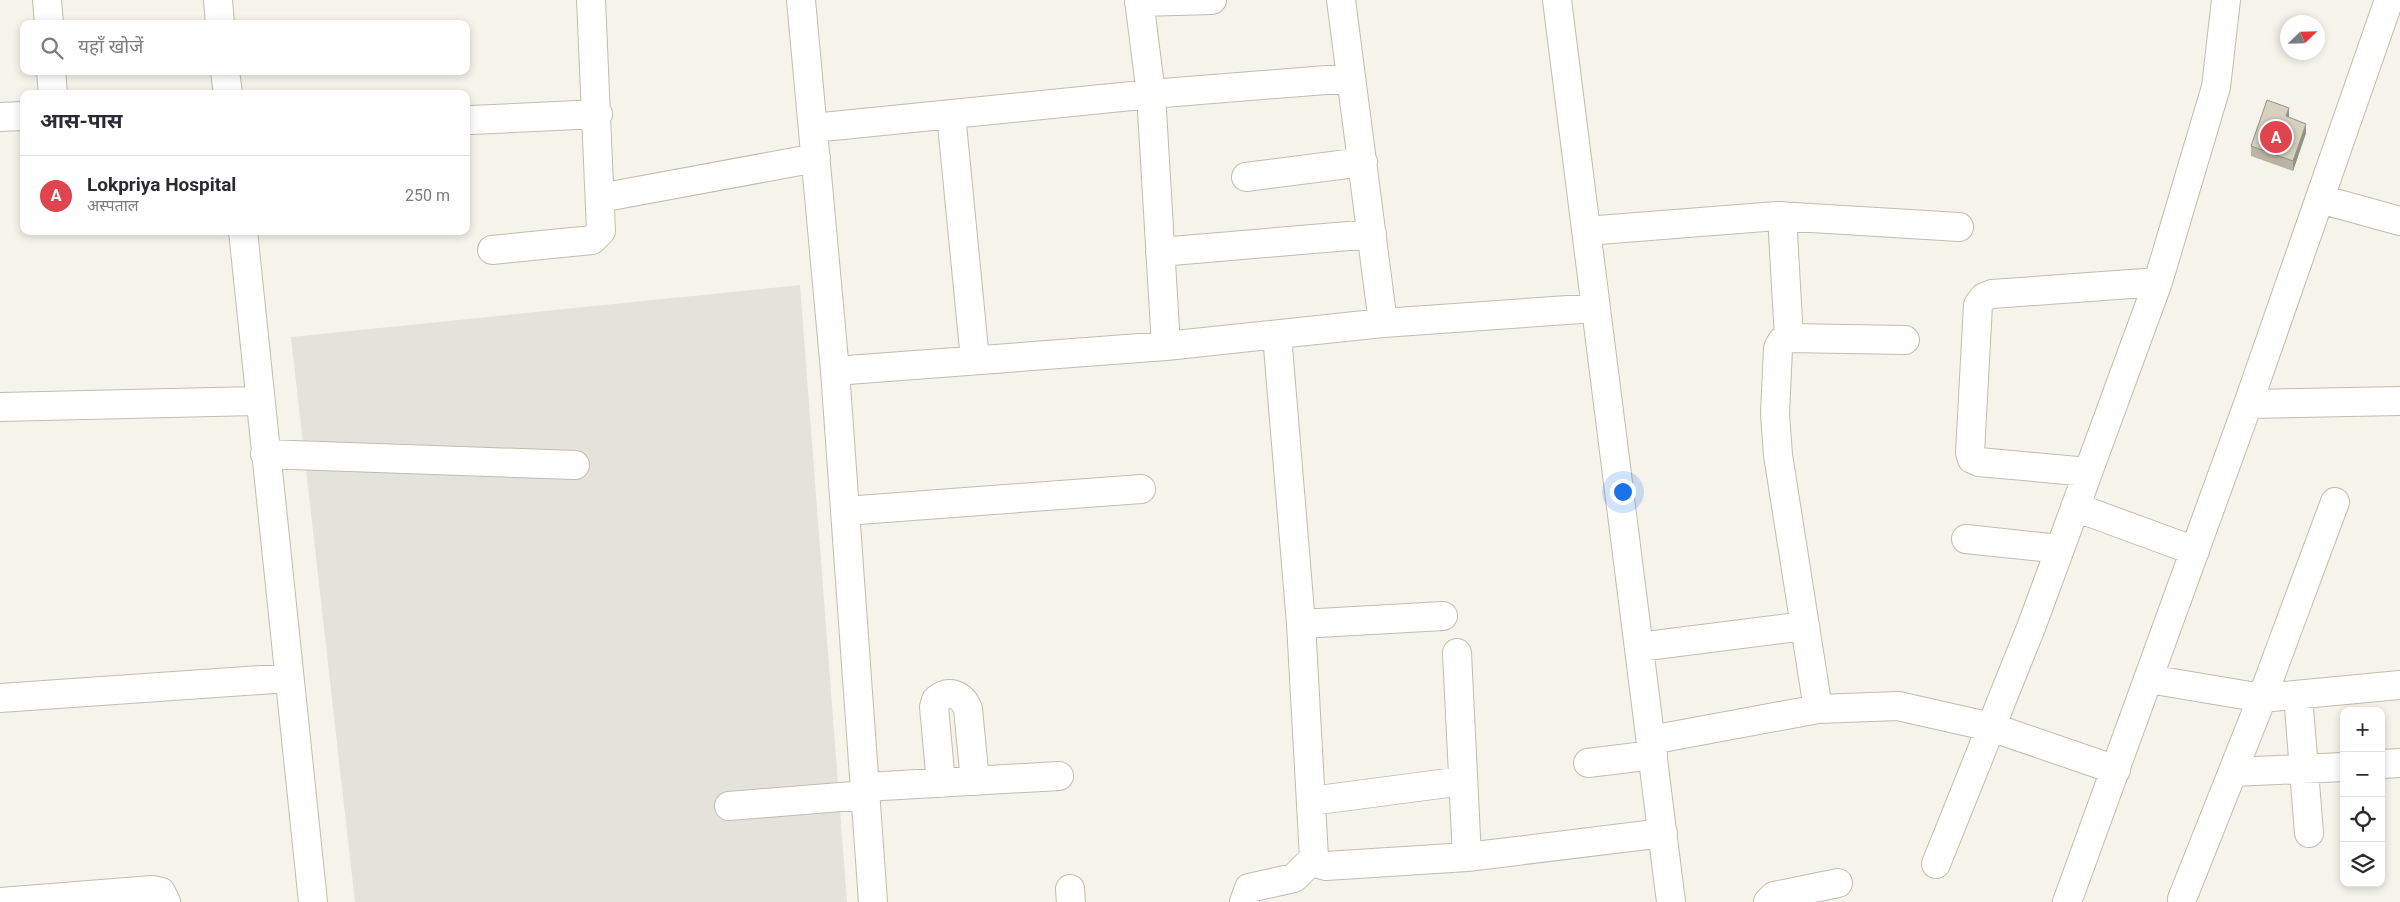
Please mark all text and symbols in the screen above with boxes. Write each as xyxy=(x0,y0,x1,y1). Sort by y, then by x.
north arrow xyxy=(2280,15,2325,60)
search box xyxy=(20,20,470,75)
icon: search xyxy=(38,34,66,62)
text: यहाँ खोजें xyxy=(78,35,143,58)
text: आस-पास xyxy=(40,109,122,133)
pin: A xyxy=(2260,118,2292,156)
text: Lokpriya Hospital xyxy=(87,173,236,196)
text: A xyxy=(51,186,61,205)
text: 250 m xyxy=(405,186,450,205)
text: अस्पताल xyxy=(87,196,139,215)
your location xyxy=(1610,479,1636,505)
map controls xyxy=(2340,707,2385,887)
button: + xyxy=(2340,707,2385,752)
button: − xyxy=(2340,752,2385,797)
button: locate xyxy=(2340,797,2385,842)
button: layers xyxy=(2340,842,2385,887)

